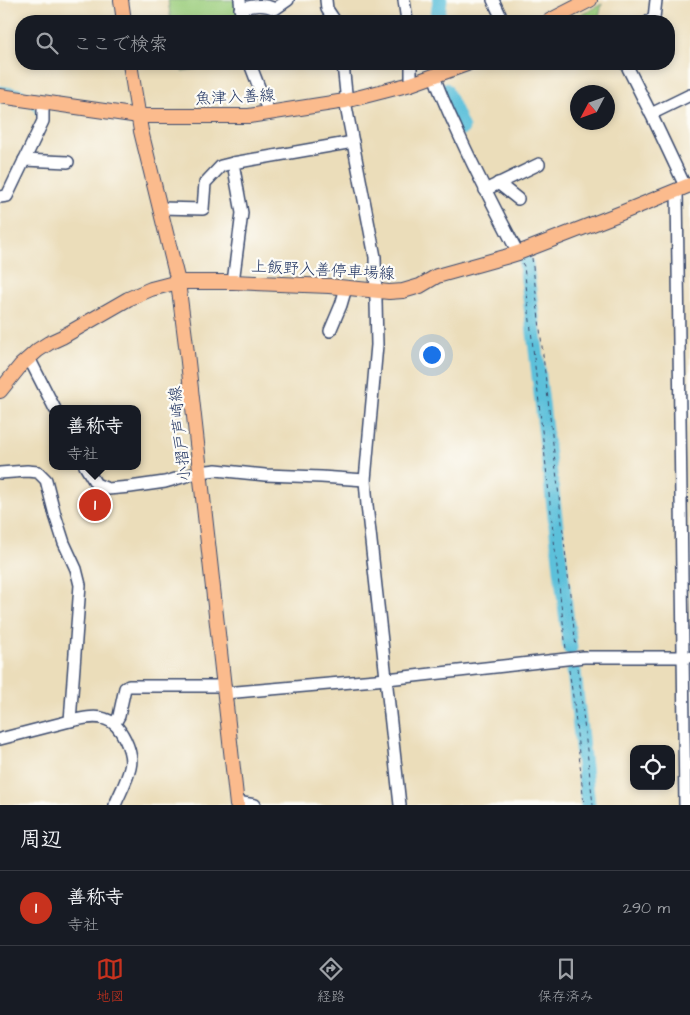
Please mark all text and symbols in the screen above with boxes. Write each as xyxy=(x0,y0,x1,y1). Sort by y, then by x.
search box xyxy=(15,15,675,70)
icon: search xyxy=(33,29,61,57)
text: ここで検索 xyxy=(73,31,168,58)
street label: 魚津入善線 xyxy=(195,84,276,110)
north arrow xyxy=(570,85,615,130)
street label: 上飯野入善停車場線 xyxy=(250,255,395,285)
your location xyxy=(419,342,445,368)
street label: 小摺戸芦崎線 xyxy=(164,385,196,483)
popup xyxy=(49,405,141,470)
text: 善称寺 xyxy=(66,413,124,440)
text: 寺社 xyxy=(66,443,99,465)
pin: 1 xyxy=(79,486,111,524)
map controls xyxy=(630,745,675,790)
button: locate xyxy=(630,745,675,790)
text: 周辺 xyxy=(20,825,62,854)
text: 善称寺 xyxy=(67,884,124,911)
text: 1 xyxy=(35,897,37,919)
text: 290 m xyxy=(623,897,670,919)
text: 寺社 xyxy=(67,914,99,936)
tab: 地図 xyxy=(96,955,124,1007)
tab: 経路 xyxy=(317,955,345,1007)
tab: 保存済み xyxy=(538,955,594,1007)

